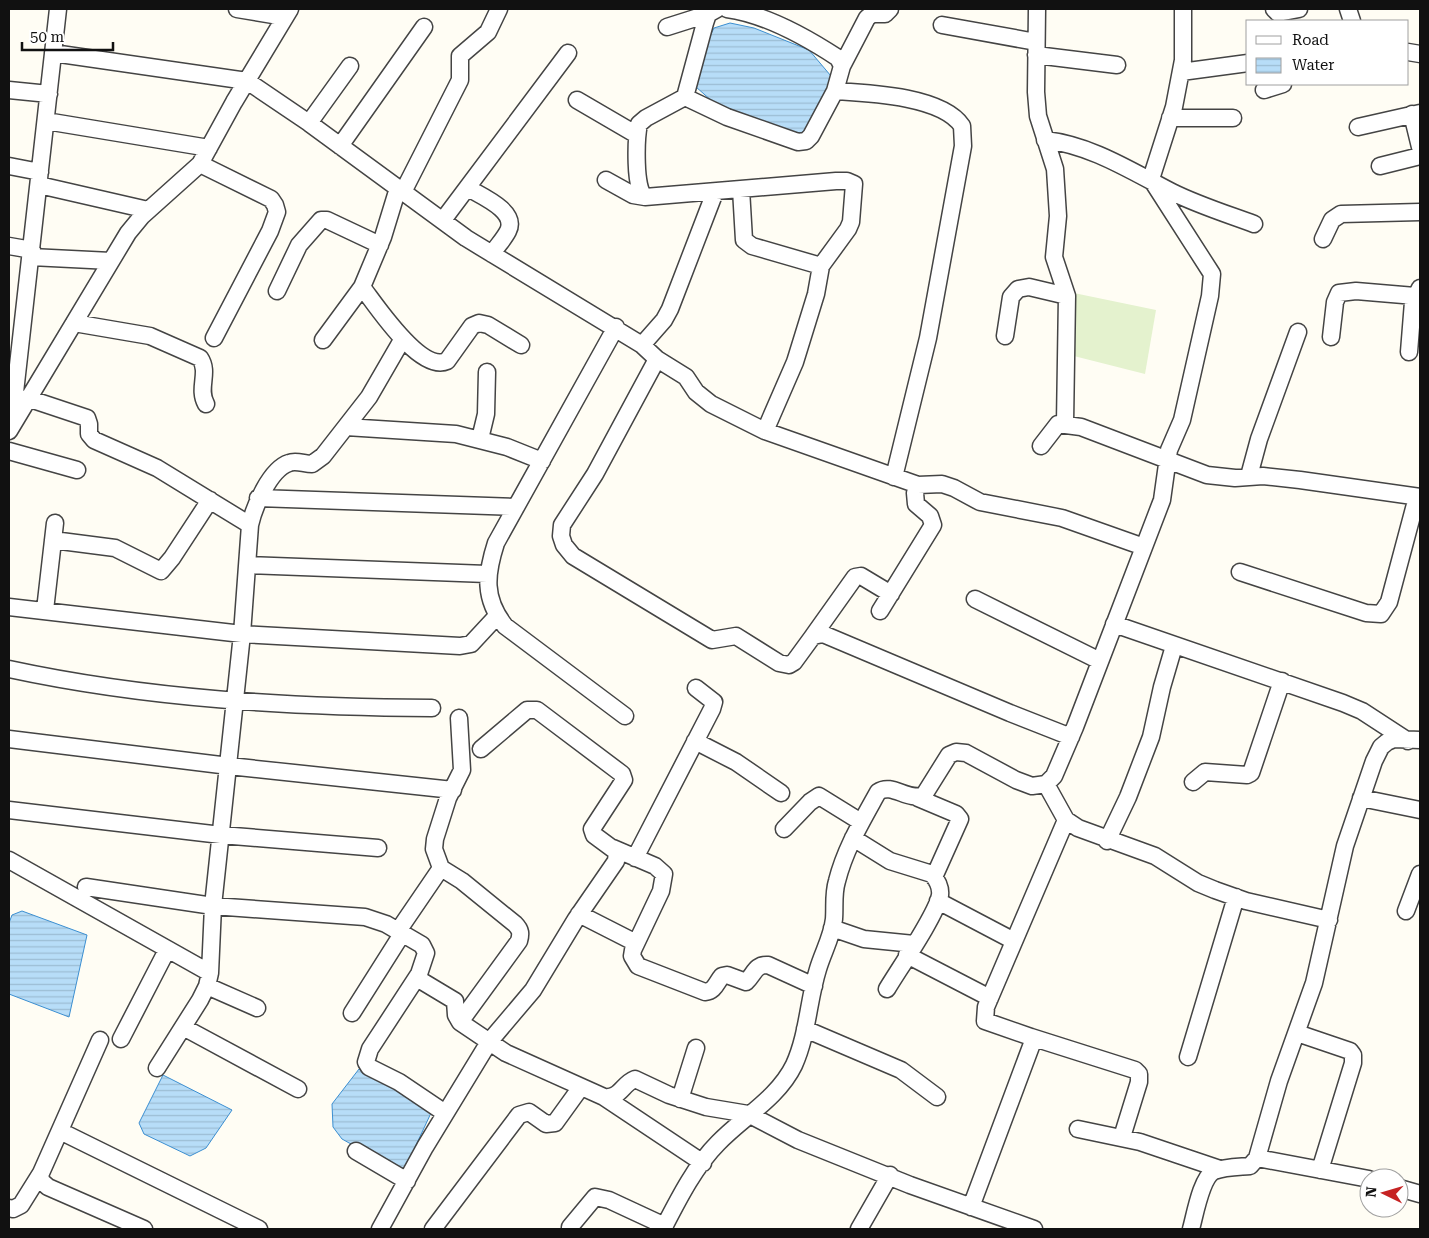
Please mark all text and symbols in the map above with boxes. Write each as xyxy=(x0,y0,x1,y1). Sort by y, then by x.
scale bar xyxy=(22,20,114,52)
legend xyxy=(1246,20,1409,85)
text: 50 m xyxy=(30,28,65,46)
text: Road xyxy=(1292,31,1329,49)
text: Water xyxy=(1292,56,1334,74)
north arrow xyxy=(1359,1168,1409,1218)
text: N xyxy=(1363,1186,1380,1198)

